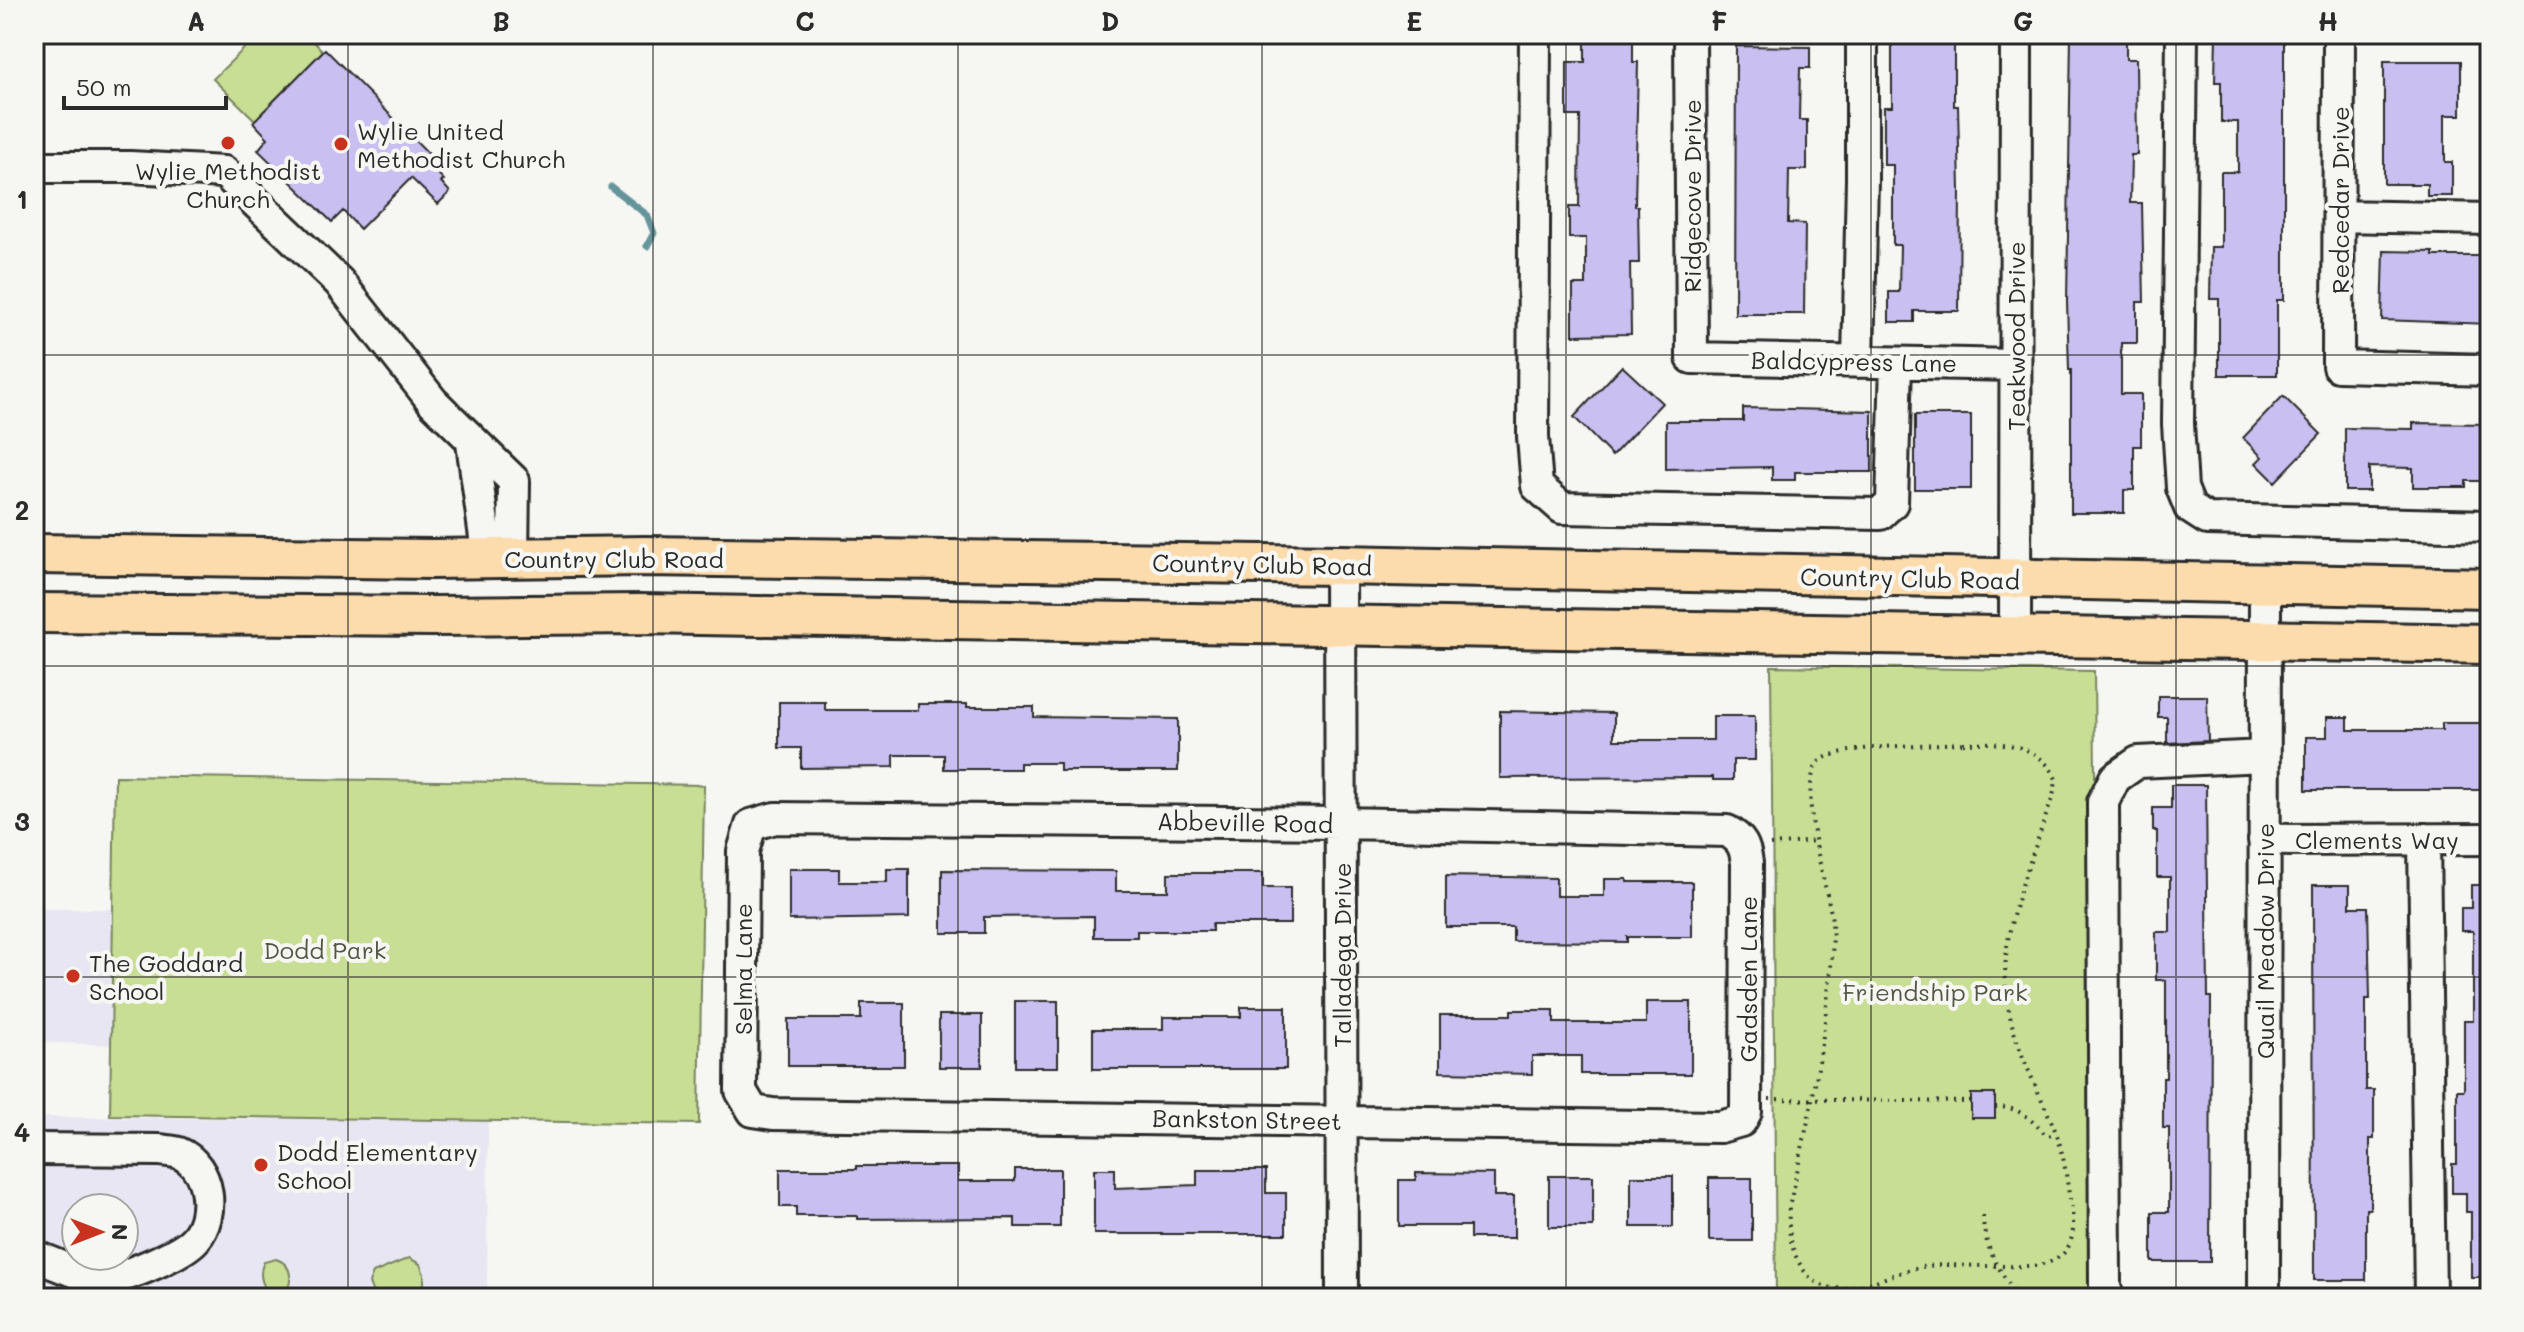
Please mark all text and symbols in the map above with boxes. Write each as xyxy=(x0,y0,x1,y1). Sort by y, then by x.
text: A xyxy=(187,4,205,38)
text: B xyxy=(492,4,510,38)
text: C xyxy=(795,4,815,38)
text: D xyxy=(1101,4,1119,38)
text: E xyxy=(1406,4,1422,38)
text: F xyxy=(1711,4,1727,38)
text: G xyxy=(2013,4,2033,38)
text: H xyxy=(2318,4,2338,38)
scale bar xyxy=(64,60,226,110)
text: 50 m xyxy=(76,71,132,102)
street label: Ridgecove Drive xyxy=(1676,99,1707,293)
street label: Redcedar Drive xyxy=(2324,106,2355,294)
place label: Wylie United Methodist Church xyxy=(357,115,565,174)
marker: Wylie Methodist Church xyxy=(219,134,237,152)
marker: Wylie United Methodist Church xyxy=(332,135,350,153)
place label: Wylie Methodist Church xyxy=(135,155,321,214)
text: 1 xyxy=(16,182,28,216)
street label: Teakwood Drive xyxy=(2000,241,2031,431)
street label: Baldcypress Lane xyxy=(1751,344,1957,378)
text: 2 xyxy=(15,493,29,527)
street label: Country Club Road xyxy=(504,543,724,574)
street label: Country Club Road xyxy=(1152,547,1372,581)
street label: Country Club Road xyxy=(1800,561,2020,595)
text: 3 xyxy=(14,804,30,838)
street label: Abbeville Road xyxy=(1157,805,1333,839)
street label: Quail Meadow Drive xyxy=(2249,823,2280,1059)
street label: Clements Way xyxy=(2295,824,2459,855)
street label: Talladega Drive xyxy=(1326,862,1357,1048)
street label: Gadsden Lane xyxy=(1732,896,1763,1062)
street label: Selma Lane xyxy=(727,903,758,1035)
park label: Dodd Park xyxy=(263,934,387,965)
place label: The Goddard School xyxy=(89,947,243,1006)
marker: The Goddard School xyxy=(64,967,82,985)
park label: Friendship Park xyxy=(1842,976,2028,1007)
street label: Bankston Street xyxy=(1152,1102,1342,1136)
text: 4 xyxy=(14,1115,30,1149)
place label: Dodd Elementary School xyxy=(277,1136,478,1195)
marker: Dodd Elementary School xyxy=(252,1156,270,1174)
north arrow xyxy=(60,1192,140,1272)
text: N xyxy=(106,1224,135,1240)

